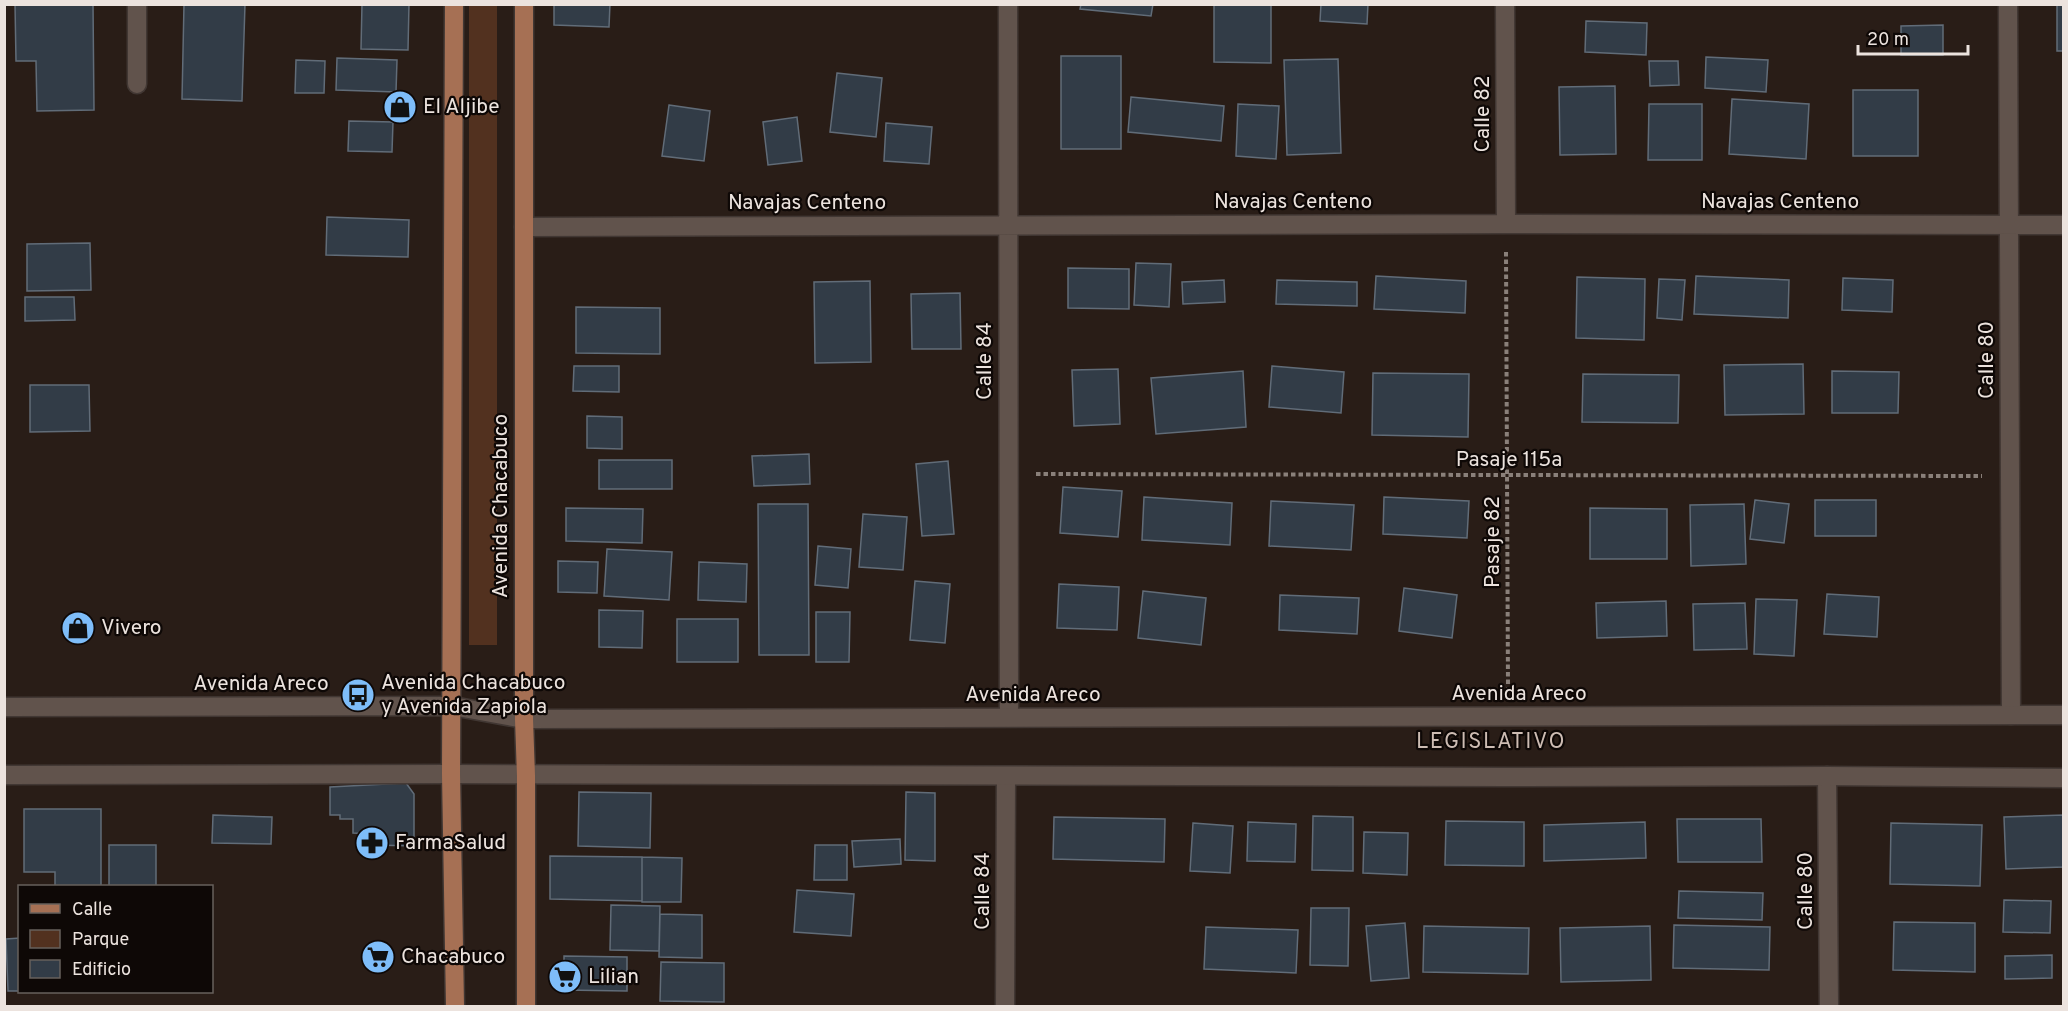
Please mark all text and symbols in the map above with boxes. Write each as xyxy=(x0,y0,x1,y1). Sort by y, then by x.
scale bar xyxy=(1858,18,1968,56)
text: 20 m xyxy=(1867,29,1909,52)
street label: Calle 82 xyxy=(1470,75,1497,153)
shop icon: El Aljibe xyxy=(382,89,418,125)
place label: El Aljibe xyxy=(423,94,500,121)
street label: Navajas Centeno xyxy=(1214,189,1372,216)
street label: Navajas Centeno xyxy=(1701,189,1859,216)
street label: Navajas Centeno xyxy=(728,190,886,217)
street label: Calle 80 xyxy=(1974,321,2001,399)
street label: Calle 84 xyxy=(972,322,999,400)
street label: Avenida Chacabuco xyxy=(488,414,515,598)
street label: Pasaje 115a xyxy=(1456,447,1562,474)
street label: Pasaje 82 xyxy=(1480,496,1507,588)
shop icon: Vivero xyxy=(60,610,96,646)
place label: Vivero xyxy=(101,615,162,642)
place label: Avenida Chacabuco y Avenida Zapiola xyxy=(381,670,565,721)
street label: Avenida Areco xyxy=(193,671,329,698)
bus stop icon: Avenida Chacabuco y Avenida Zapiola xyxy=(340,677,376,713)
street label: Avenida Areco xyxy=(1451,681,1587,708)
street label: Avenida Areco xyxy=(965,682,1101,709)
district label: LEGISLATIVO xyxy=(1416,729,1566,756)
pharmacy icon: FarmaSalud xyxy=(354,825,390,861)
place label: FarmaSalud xyxy=(395,830,506,857)
street label: Calle 84 xyxy=(970,852,997,930)
street label: Calle 80 xyxy=(1793,852,1820,930)
legend xyxy=(18,885,213,993)
text: Calle xyxy=(72,899,112,922)
text: Parque xyxy=(72,929,129,952)
supermarket icon: Chacabuco xyxy=(360,939,396,975)
place label: Chacabuco xyxy=(401,944,505,971)
text: Edificio xyxy=(72,959,131,982)
supermarket icon: Lilian xyxy=(547,959,583,995)
place label: Lilian xyxy=(588,964,639,991)

